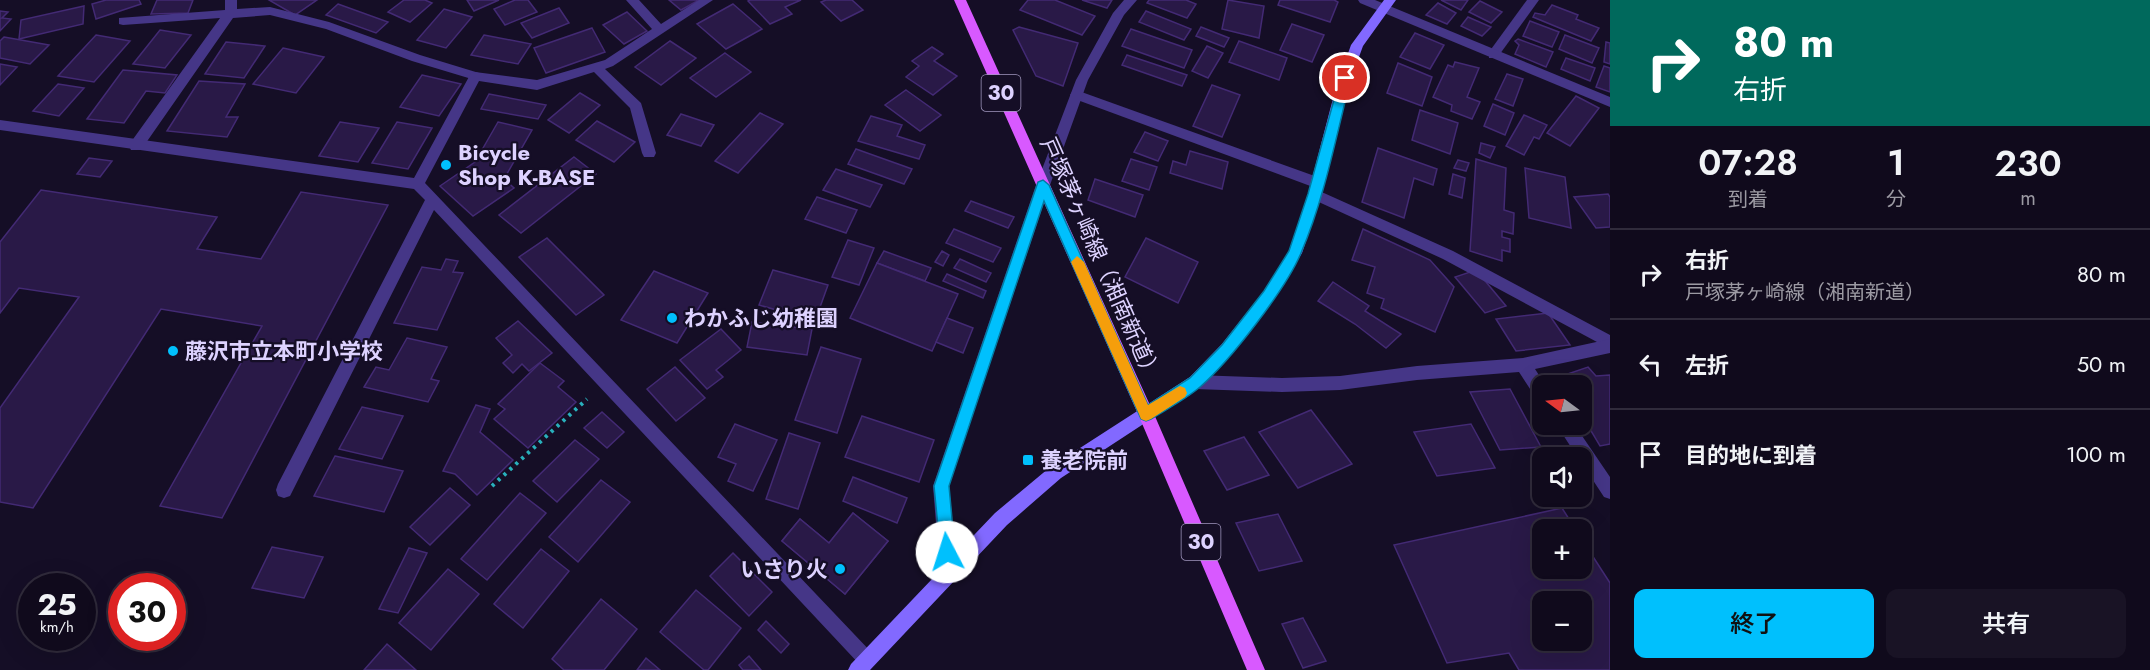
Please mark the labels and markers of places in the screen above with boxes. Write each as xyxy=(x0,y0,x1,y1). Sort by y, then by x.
pin xyxy=(1319,52,1370,103)
place label: Bicycle Shop K-BASE xyxy=(458,136,595,193)
marker: Bicycle Shop K-BASE xyxy=(439,158,453,172)
place label: わかふじ幼稚園 xyxy=(684,302,838,334)
marker: わかふじ幼稚園 xyxy=(665,311,679,325)
place label: 藤沢市立本町小学校 xyxy=(185,335,383,367)
marker: 藤沢市立本町小学校 xyxy=(166,344,180,358)
place label: 養老院前 xyxy=(1040,444,1128,476)
marker: 養老院前 xyxy=(1021,453,1035,467)
place label: いさり火 xyxy=(740,553,828,585)
marker: いさり火 xyxy=(833,562,847,576)

